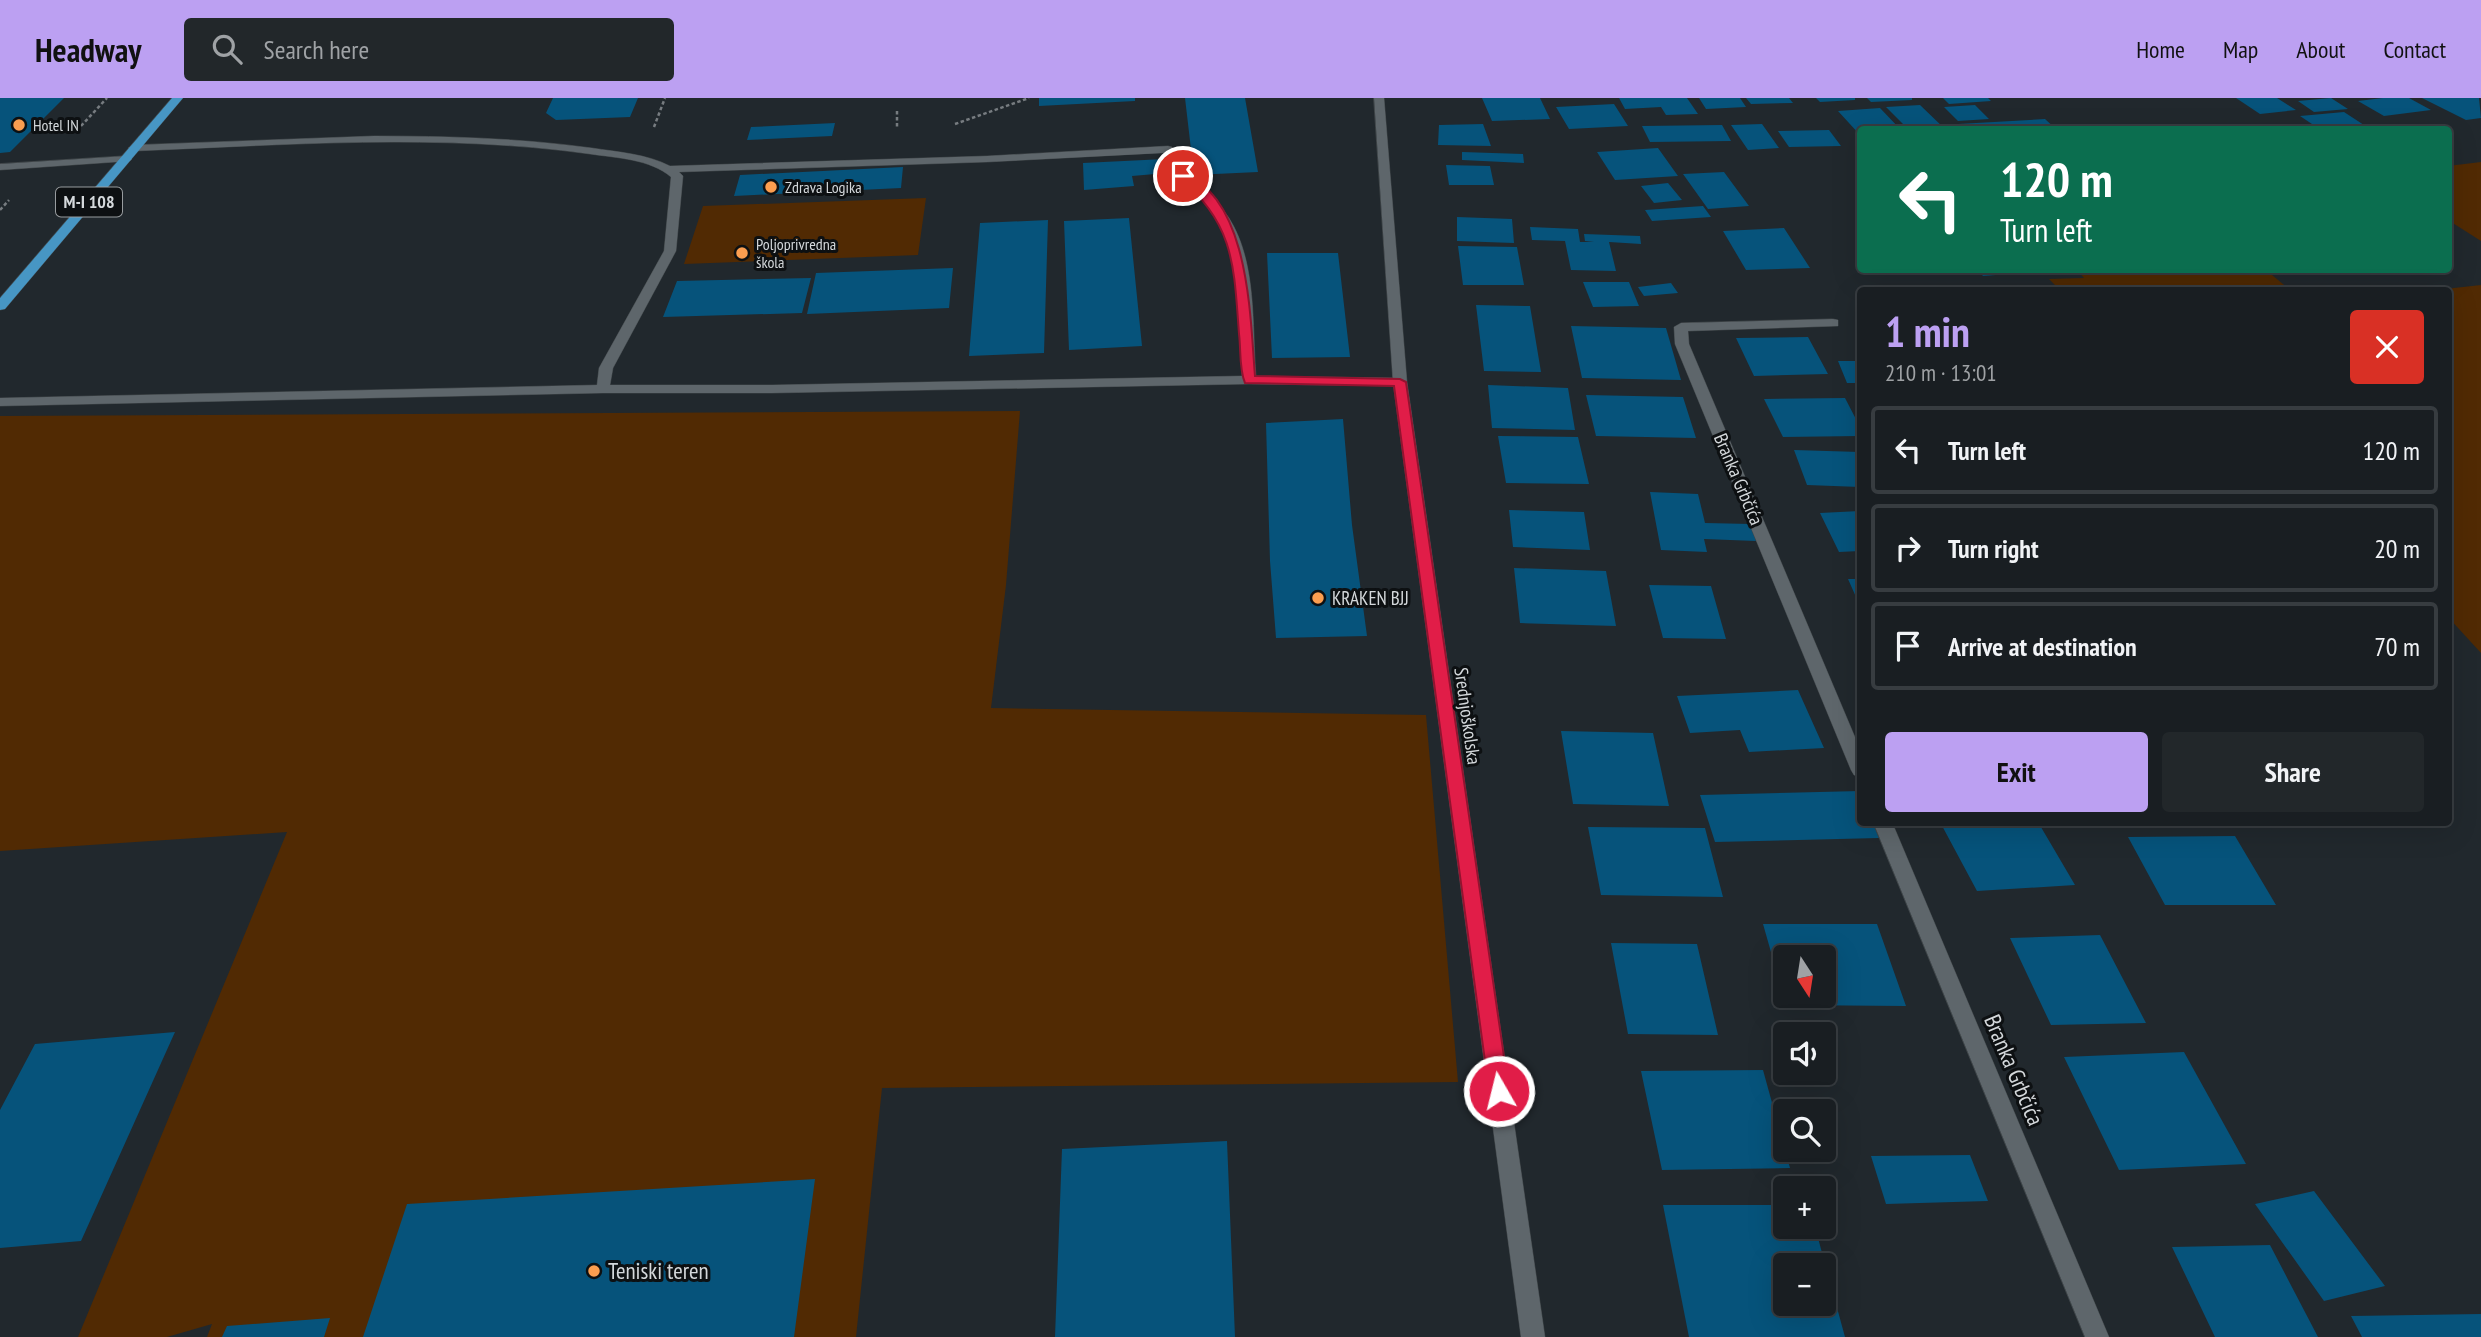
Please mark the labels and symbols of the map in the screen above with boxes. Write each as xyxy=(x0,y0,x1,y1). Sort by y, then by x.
place label: Hotel IN xyxy=(33,115,79,135)
marker: Hotel IN xyxy=(11,117,27,133)
pin xyxy=(1153,146,1213,206)
place label: Zdrava Logika xyxy=(785,177,862,197)
marker: Zdrava Logika xyxy=(763,179,779,195)
road number: M-I 108 xyxy=(56,188,122,217)
place label: Poljoprivredna škola xyxy=(756,234,836,272)
marker: Poljoprivredna škola xyxy=(734,245,750,261)
street label: Branka Grbčića xyxy=(1709,430,1769,528)
place label: KRAKEN BJJ xyxy=(1332,586,1409,610)
marker: KRAKEN BJJ xyxy=(1310,590,1326,606)
street label: Srednjoškolska xyxy=(1449,666,1487,766)
north arrow xyxy=(1773,945,1836,1008)
street label: Branka Grbčića xyxy=(1978,1010,2051,1130)
position arrow xyxy=(1462,1054,1536,1128)
place label: Teniski teren xyxy=(608,1256,709,1285)
marker: Teniski teren xyxy=(586,1263,602,1279)

